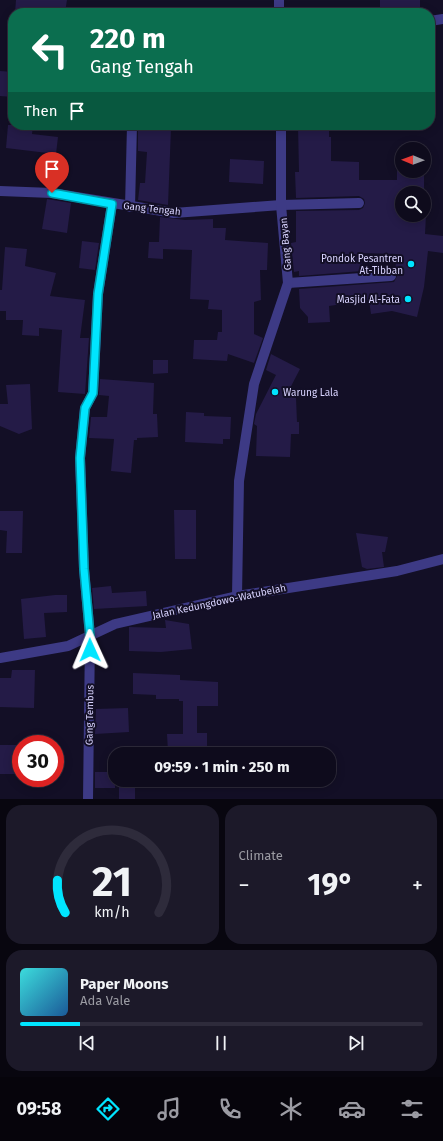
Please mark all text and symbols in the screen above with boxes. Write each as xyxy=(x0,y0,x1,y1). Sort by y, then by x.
text: 220 m xyxy=(90,22,166,55)
icon: left xyxy=(24,24,76,76)
text: Gang Tengah xyxy=(90,56,194,78)
icon: arrive xyxy=(66,100,88,122)
text: Then xyxy=(24,102,58,120)
north arrow xyxy=(395,142,431,178)
map controls xyxy=(395,142,431,222)
pin xyxy=(35,152,69,193)
icon: arrive xyxy=(41,158,63,180)
button: search xyxy=(395,186,431,222)
street label: Gang Tengah xyxy=(123,200,181,218)
street label: Gang Bayan xyxy=(278,217,294,271)
place label: Pondok Pesantren At-Tibban xyxy=(321,253,403,277)
marker: Pondok Pesantren At-Tibban xyxy=(406,259,416,269)
place label: Masjid Al-Fata xyxy=(337,294,400,306)
marker: Masjid Al-Fata xyxy=(403,294,413,304)
marker: Warung Lala xyxy=(270,387,280,397)
place label: Warung Lala xyxy=(283,387,338,399)
street label: Jalan Kedungdowo-Watubelah xyxy=(151,582,287,622)
position arrow xyxy=(69,629,111,671)
street label: Gang Tembus xyxy=(83,684,97,745)
speed limit sign: 30 xyxy=(12,735,64,787)
text: 09:59 · 1 min · 250 m xyxy=(154,758,290,776)
text: Climate xyxy=(239,848,283,863)
text: 21 xyxy=(92,856,132,906)
text: 19° xyxy=(308,867,354,903)
text: − xyxy=(239,872,250,899)
text: + xyxy=(412,872,423,899)
text: km/h xyxy=(95,903,130,920)
text: Paper Moons xyxy=(80,975,168,993)
text: Ada Vale xyxy=(80,993,130,1008)
icon: previous xyxy=(76,1032,98,1054)
icon: pause xyxy=(210,1032,232,1054)
icon: next xyxy=(345,1032,367,1054)
icon: directions xyxy=(94,1095,122,1123)
icon: music xyxy=(155,1095,183,1123)
icon: phone xyxy=(216,1095,244,1123)
icon: climate xyxy=(277,1095,305,1123)
icon: car xyxy=(338,1095,366,1123)
icon: filters xyxy=(398,1095,426,1123)
text: 09:58 xyxy=(16,1098,61,1120)

